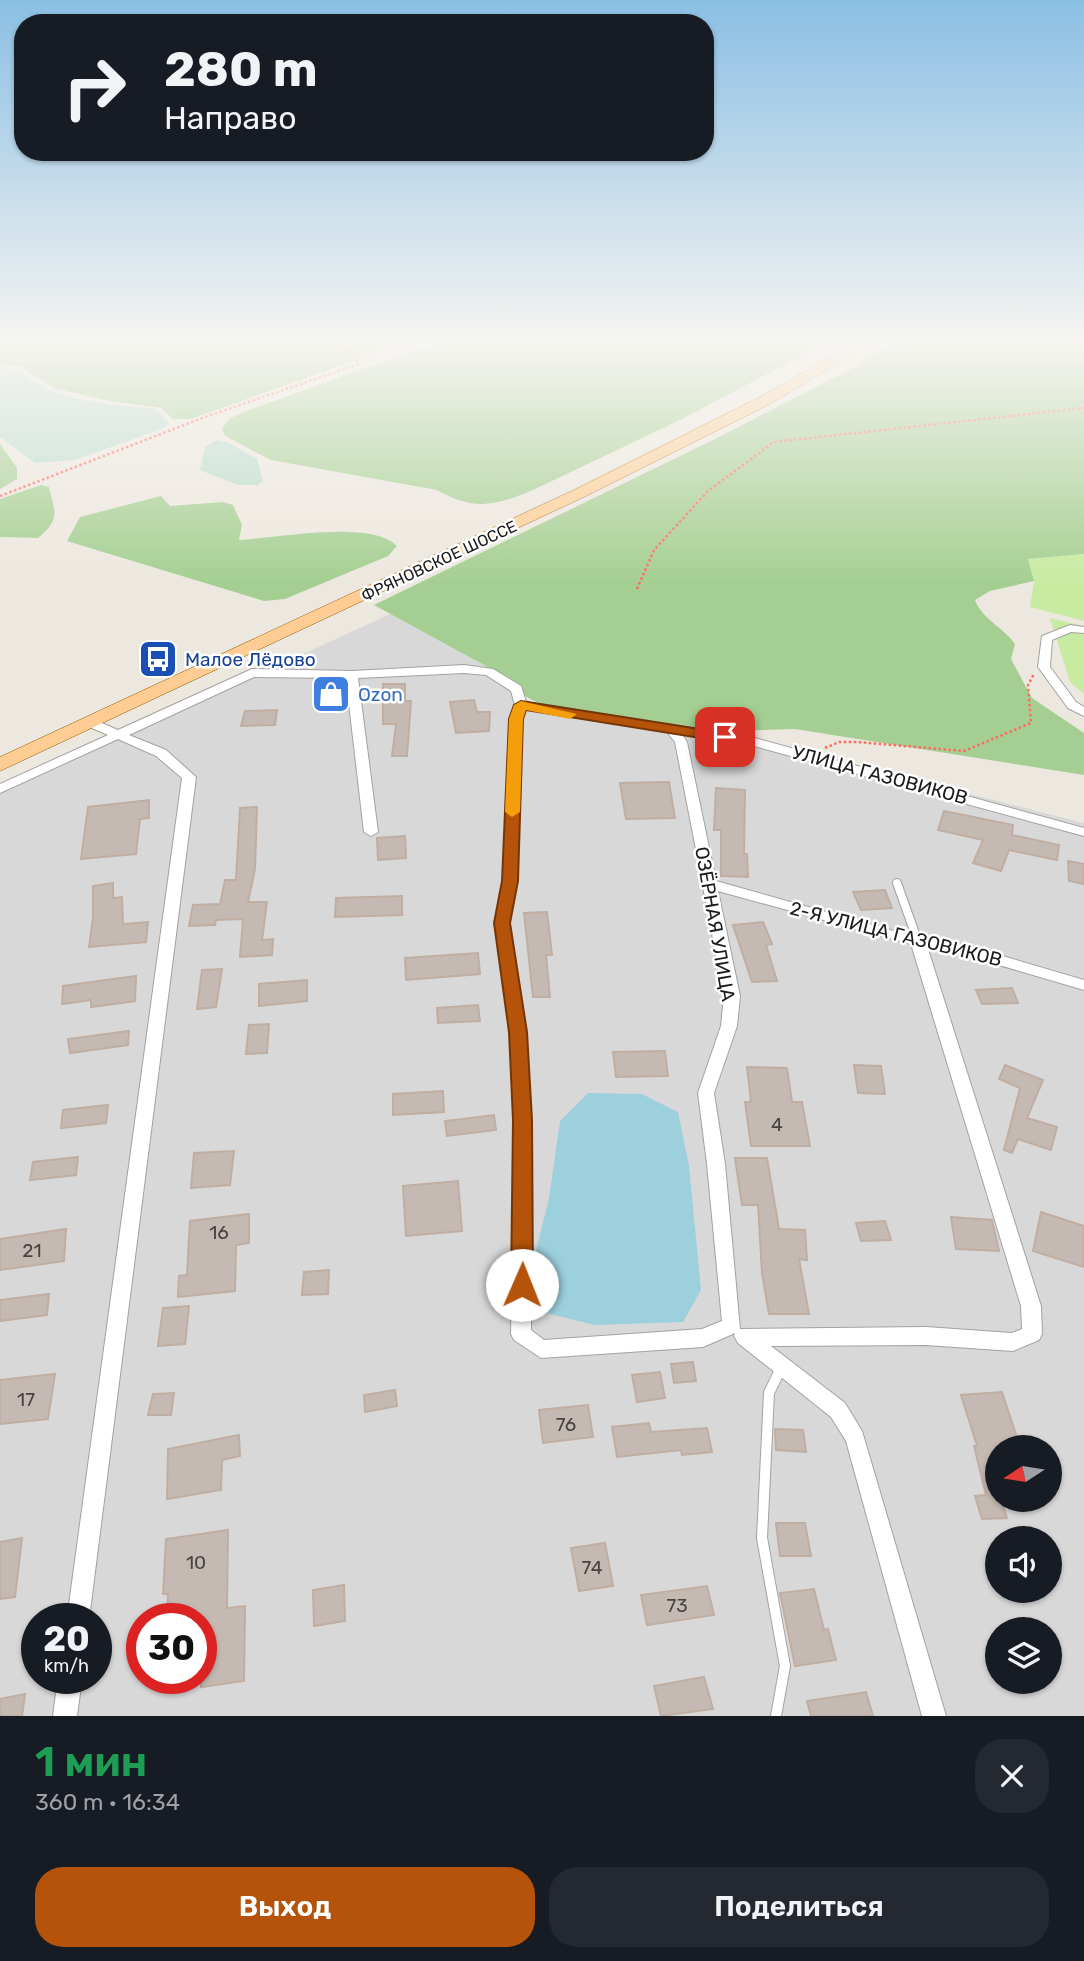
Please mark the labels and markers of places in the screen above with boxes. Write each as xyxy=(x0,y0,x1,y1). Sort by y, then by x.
bus stop icon: Малое Лёдово xyxy=(137,638,179,680)
place label: Малое Лёдово xyxy=(185,648,316,671)
shop icon: Ozon xyxy=(310,673,352,715)
place label: Ozon xyxy=(358,683,403,706)
pin xyxy=(695,707,755,767)

